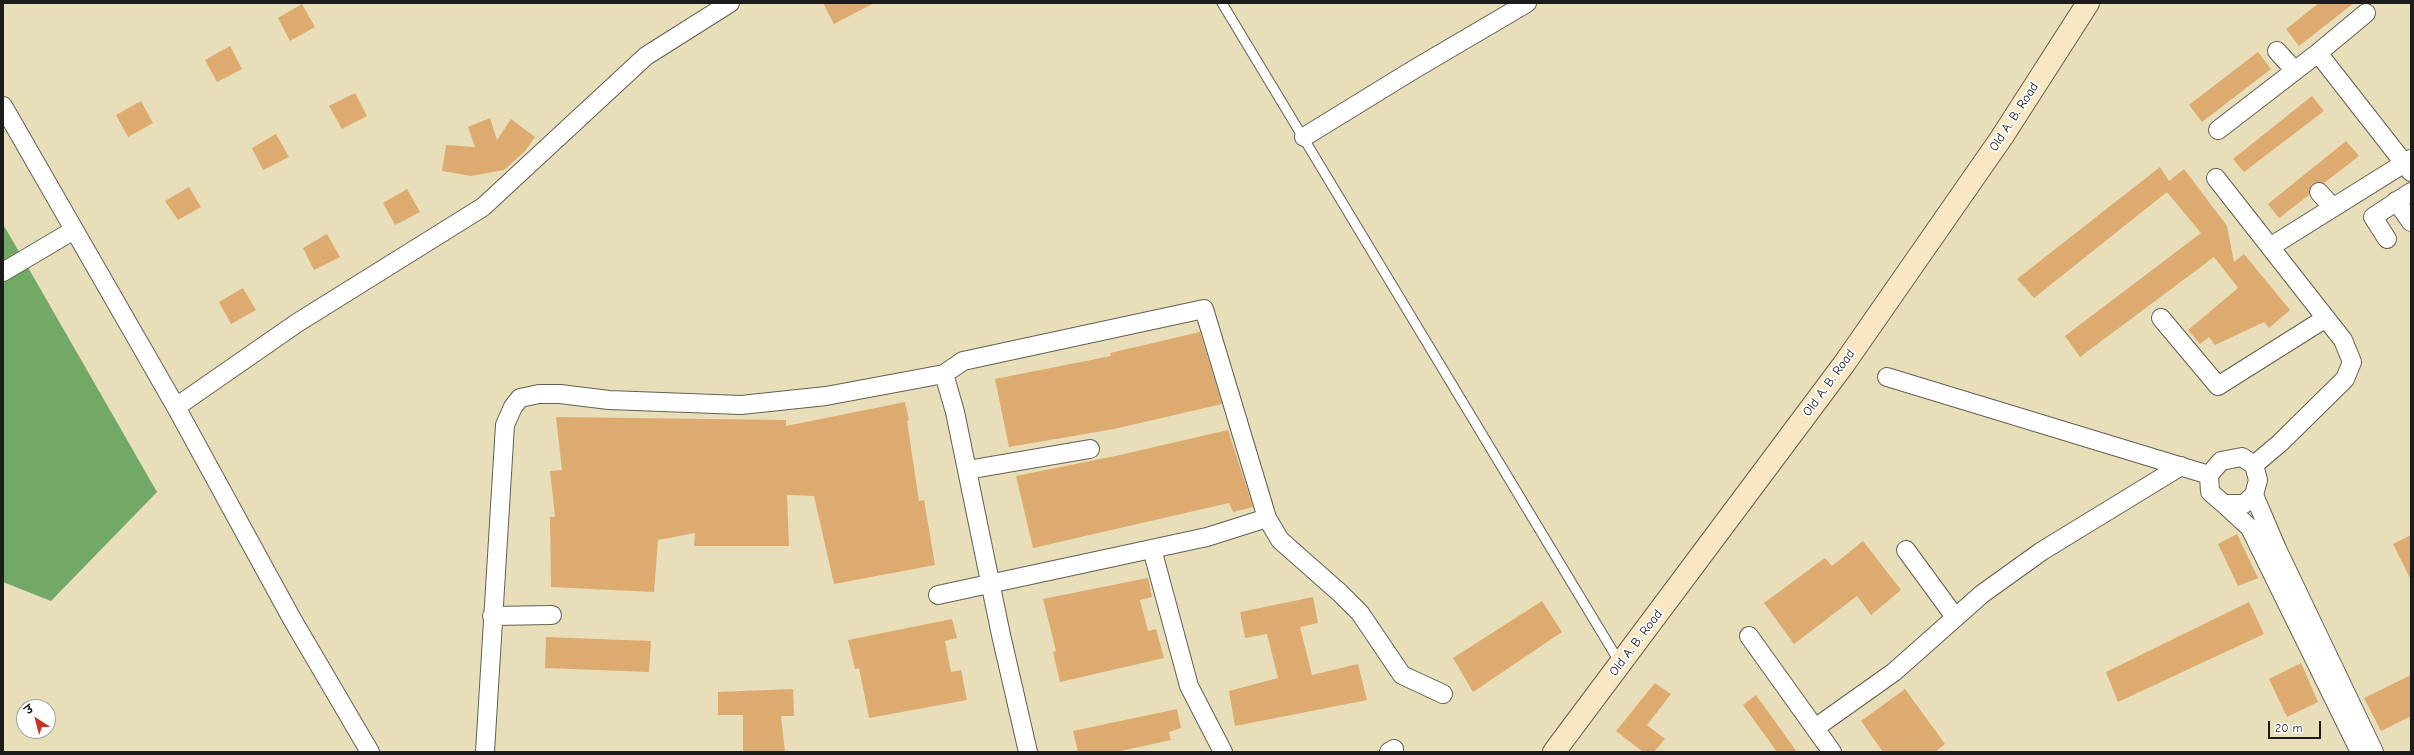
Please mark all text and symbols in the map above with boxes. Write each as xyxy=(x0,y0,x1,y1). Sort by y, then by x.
street label: Old A. B. Road xyxy=(1986,80,2042,154)
street label: Old A. B. Road xyxy=(1800,347,1858,419)
street label: Old A. B. Road xyxy=(1606,607,1666,679)
north arrow xyxy=(16,699,56,739)
text: उ xyxy=(22,702,36,717)
scale bar xyxy=(2270,713,2323,739)
text: 20 m xyxy=(2275,721,2303,735)

